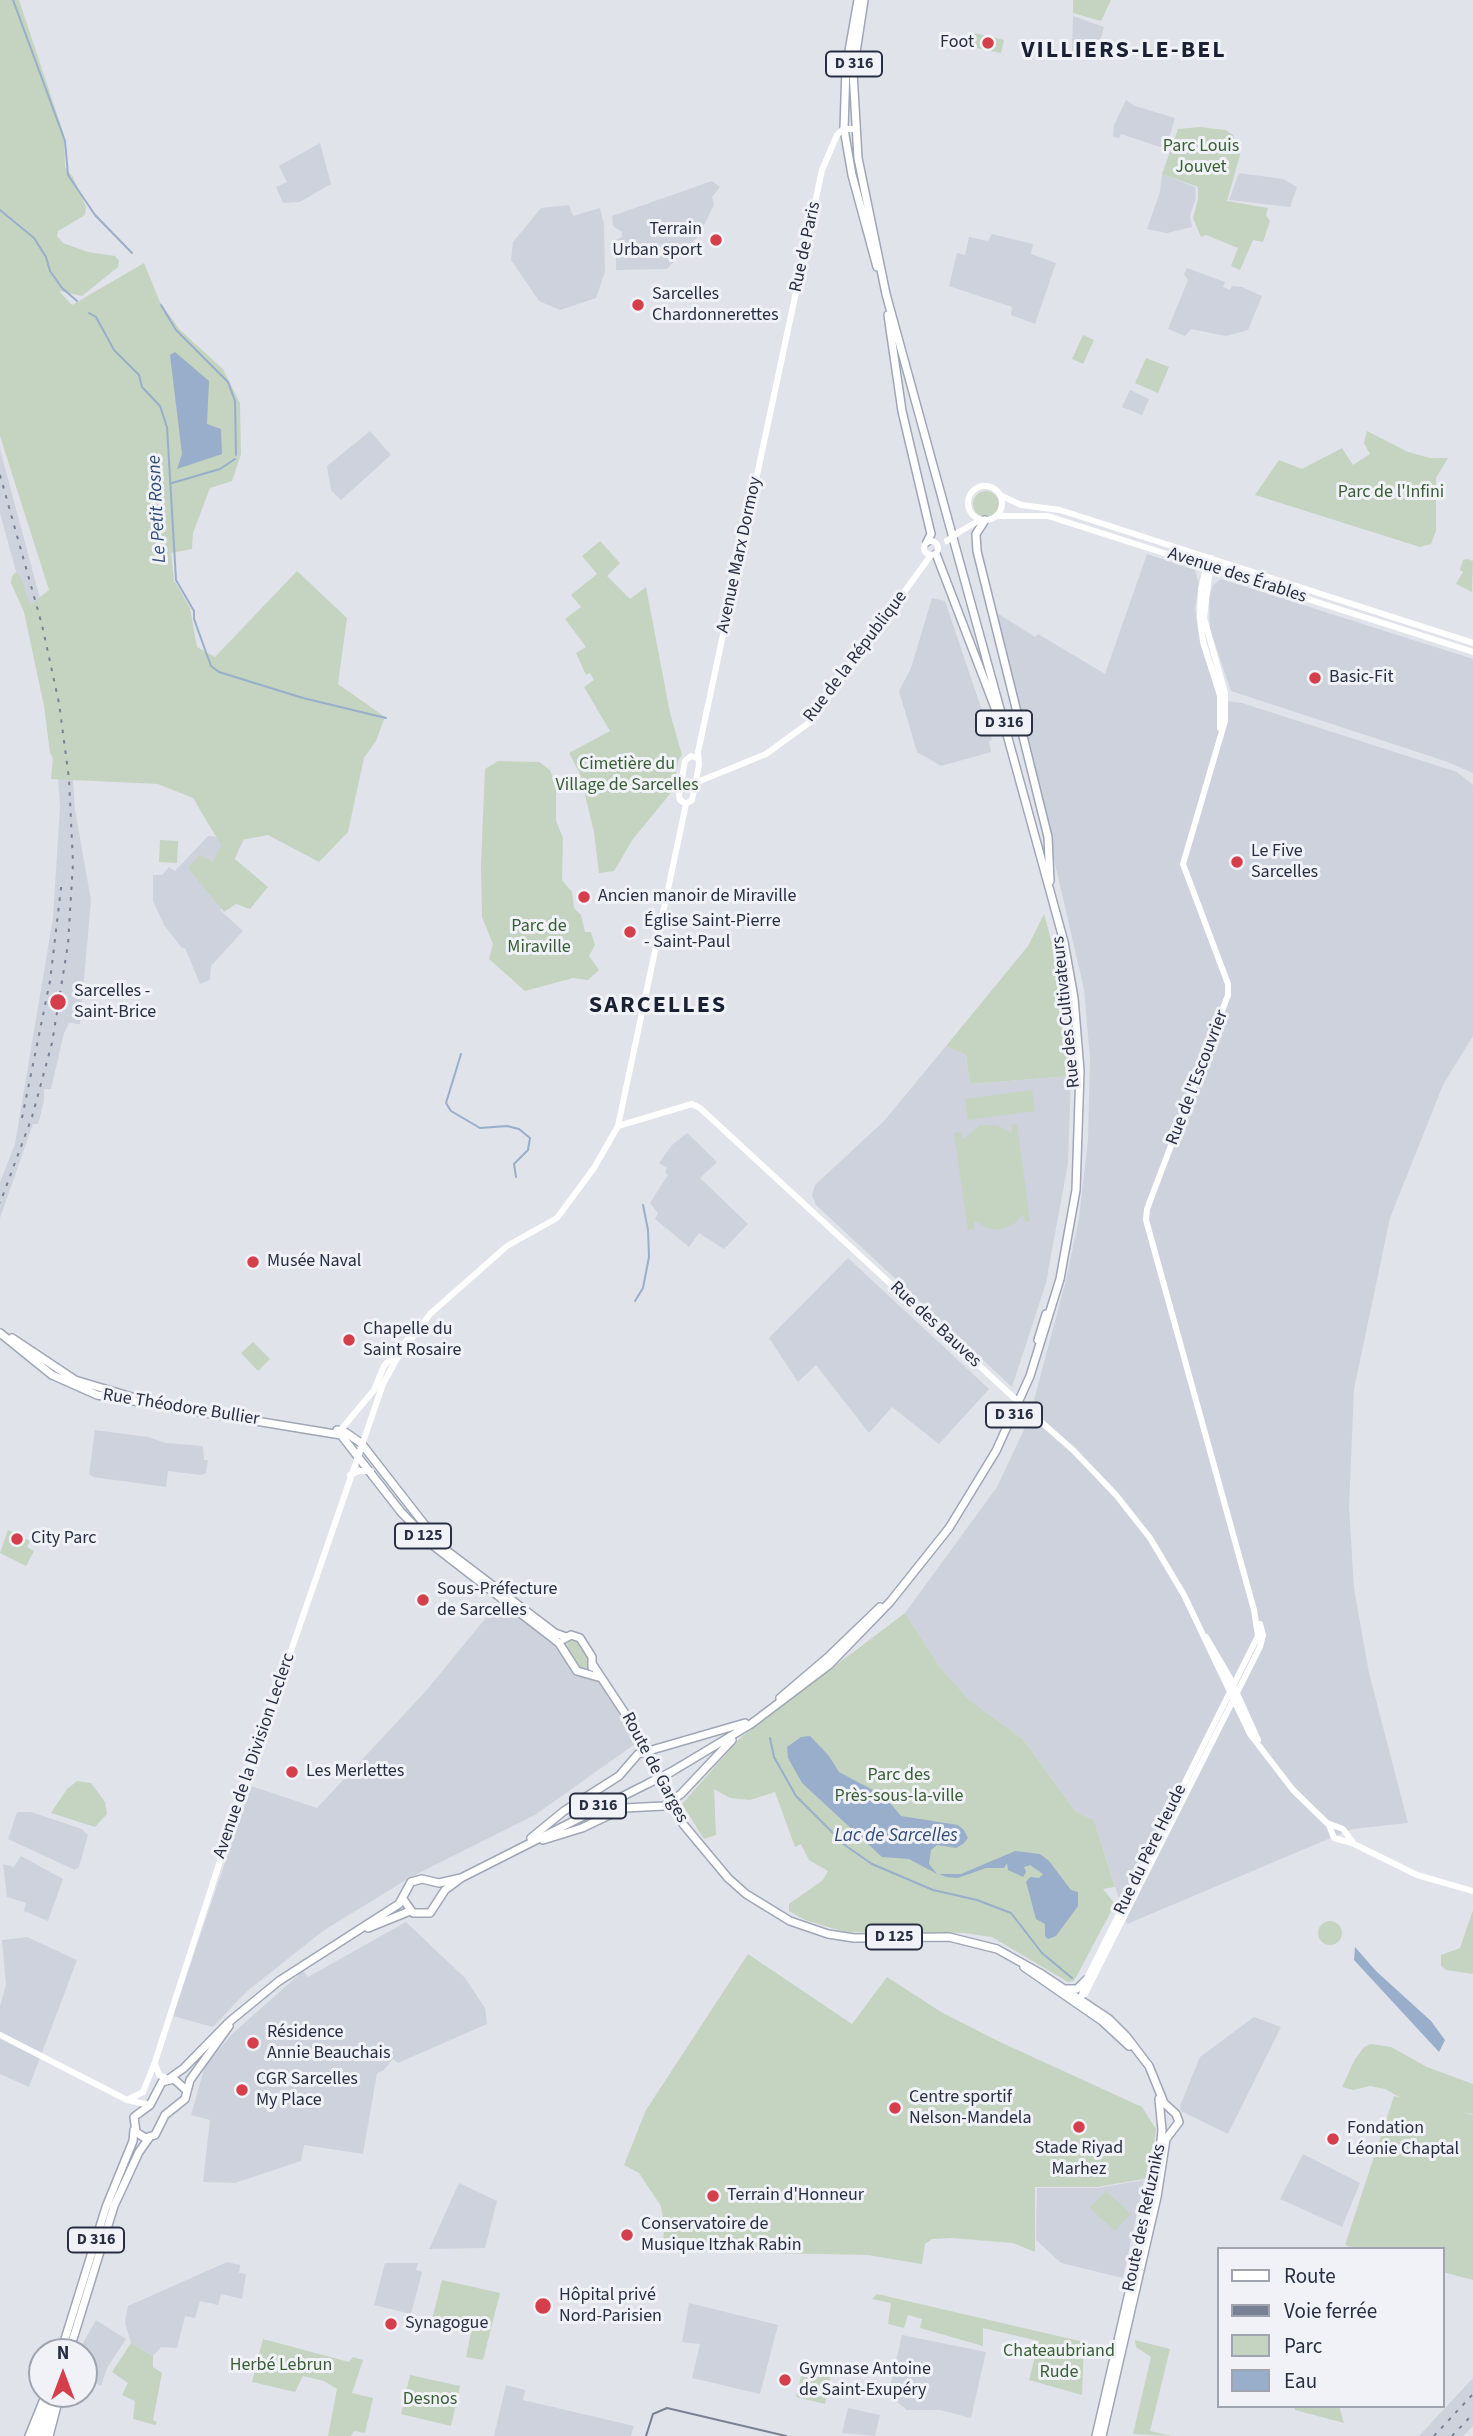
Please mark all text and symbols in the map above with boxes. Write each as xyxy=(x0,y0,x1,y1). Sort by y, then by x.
place label: Foot xyxy=(940,32,974,54)
marker: Foot xyxy=(980,35,996,51)
district label: VILLIERS-LE-BEL xyxy=(1023,38,1225,66)
road number: D 316 xyxy=(826,52,882,76)
park label: Parc Louis Jouvet xyxy=(1163,136,1239,178)
street label: Rue de Paris xyxy=(786,200,826,294)
place label: Terrain Urban sport xyxy=(612,219,702,262)
marker: Terrain Urban sport xyxy=(708,232,724,248)
place label: Sarcelles Chardonnerettes xyxy=(652,284,778,326)
marker: Sarcelles Chardonnerettes xyxy=(630,297,646,313)
water label: Le Petit Rosne xyxy=(144,455,172,563)
street label: Avenue Marx Dormoy xyxy=(713,475,767,635)
park label: Parc de l'Infini xyxy=(1338,482,1444,504)
street label: Avenue des Érables xyxy=(1165,543,1309,609)
street label: Rue de la République xyxy=(800,587,912,727)
place label: Basic-Fit xyxy=(1329,667,1393,689)
marker: Basic-Fit xyxy=(1307,670,1323,686)
road number: D 316 xyxy=(976,710,1032,736)
park label: Cimetière du Village de Sarcelles xyxy=(556,754,698,796)
place label: Le Five Sarcelles xyxy=(1251,841,1318,884)
marker: Le Five Sarcelles xyxy=(1229,854,1245,870)
place label: Ancien manoir de Miraville xyxy=(598,886,796,908)
marker: Ancien manoir de Miraville xyxy=(576,889,592,905)
place label: Église Saint-Pierre - Saint-Paul xyxy=(644,911,781,954)
park label: Parc de Miraville xyxy=(507,916,571,958)
marker: Église Saint-Pierre - Saint-Paul xyxy=(622,924,638,940)
street label: Rue des Cultivateurs xyxy=(1048,935,1086,1089)
place label: Sarcelles - Saint-Brice xyxy=(74,981,156,1024)
marker: Sarcelles - Saint-Brice xyxy=(48,992,68,1012)
district label: SARCELLES xyxy=(590,993,726,1021)
street label: Rue de l'Escouvrier xyxy=(1162,1007,1234,1149)
place label: Musée Naval xyxy=(267,1251,361,1273)
marker: Musée Naval xyxy=(245,1254,261,1270)
street label: Rue des Bauves xyxy=(885,1277,985,1373)
place label: Chapelle du Saint Rosaire xyxy=(363,1319,461,1362)
marker: Chapelle du Saint Rosaire xyxy=(341,1332,357,1348)
street label: Rue Théodore Bullier xyxy=(101,1385,261,1431)
road number: D 316 xyxy=(986,1402,1042,1428)
road number: D 125 xyxy=(395,1524,451,1548)
place label: City Parc xyxy=(31,1528,97,1550)
marker: City Parc xyxy=(9,1531,25,1547)
place label: Sous-Préfecture de Sarcelles xyxy=(437,1579,558,1622)
marker: Sous-Préfecture de Sarcelles xyxy=(415,1592,431,1608)
street label: Avenue de la Division Leclerc xyxy=(210,1650,300,1862)
street label: Route de Garges xyxy=(616,1709,692,1827)
place label: Les Merlettes xyxy=(306,1761,404,1783)
marker: Les Merlettes xyxy=(284,1764,300,1780)
park label: Parc des Près-sous-la-ville xyxy=(835,1765,963,1808)
street label: Rue du Père Heude xyxy=(1110,1781,1192,1919)
road number: D 316 xyxy=(570,1794,626,1818)
water label: Lac de Sarcelles xyxy=(834,1826,958,1848)
road number: D 125 xyxy=(866,1924,922,1950)
place label: Résidence Annie Beauchais xyxy=(267,2022,391,2064)
marker: Résidence Annie Beauchais xyxy=(245,2035,261,2051)
place label: CGR Sarcelles My Place xyxy=(256,2069,358,2112)
marker: CGR Sarcelles My Place xyxy=(234,2082,250,2098)
place label: Centre sportif Nelson-Mandela xyxy=(909,2087,1031,2130)
marker: Centre sportif Nelson-Mandela xyxy=(887,2100,903,2116)
place label: Fondation Léonie Chaptal xyxy=(1347,2118,1459,2160)
marker: Stade Riyad Marhez xyxy=(1071,2119,1087,2135)
marker: Fondation Léonie Chaptal xyxy=(1325,2131,1341,2147)
place label: Stade Riyad Marhez xyxy=(1035,2138,1123,2180)
street label: Route des Refuzniks xyxy=(1119,2142,1171,2294)
place label: Terrain d'Honneur xyxy=(727,2185,864,2207)
marker: Terrain d'Honneur xyxy=(705,2188,721,2204)
place label: Conservatoire de Musique Itzhak Rabin xyxy=(641,2214,801,2256)
marker: Conservatoire de Musique Itzhak Rabin xyxy=(619,2227,635,2243)
road number: D 316 xyxy=(68,2228,124,2252)
legend xyxy=(1218,2247,1445,2408)
text: Route xyxy=(1284,2261,1336,2291)
place label: Hôpital privé Nord-Parisien xyxy=(559,2285,662,2328)
marker: Hôpital privé Nord-Parisien xyxy=(533,2296,553,2316)
text: Voie ferrée xyxy=(1284,2296,1377,2326)
place label: Synagogue xyxy=(405,2313,488,2335)
marker: Synagogue xyxy=(383,2316,399,2332)
text: Parc xyxy=(1284,2331,1322,2361)
north arrow xyxy=(28,2338,98,2408)
text: N xyxy=(57,2340,69,2367)
park label: Chateaubriand Rude xyxy=(1003,2341,1115,2384)
park label: Herbé Lebrun xyxy=(230,2355,332,2377)
place label: Gymnase Antoine de Saint-Exupéry xyxy=(799,2359,931,2402)
text: Eau xyxy=(1284,2366,1317,2396)
marker: Gymnase Antoine de Saint-Exupéry xyxy=(777,2372,793,2388)
park label: Desnos xyxy=(403,2389,457,2411)

